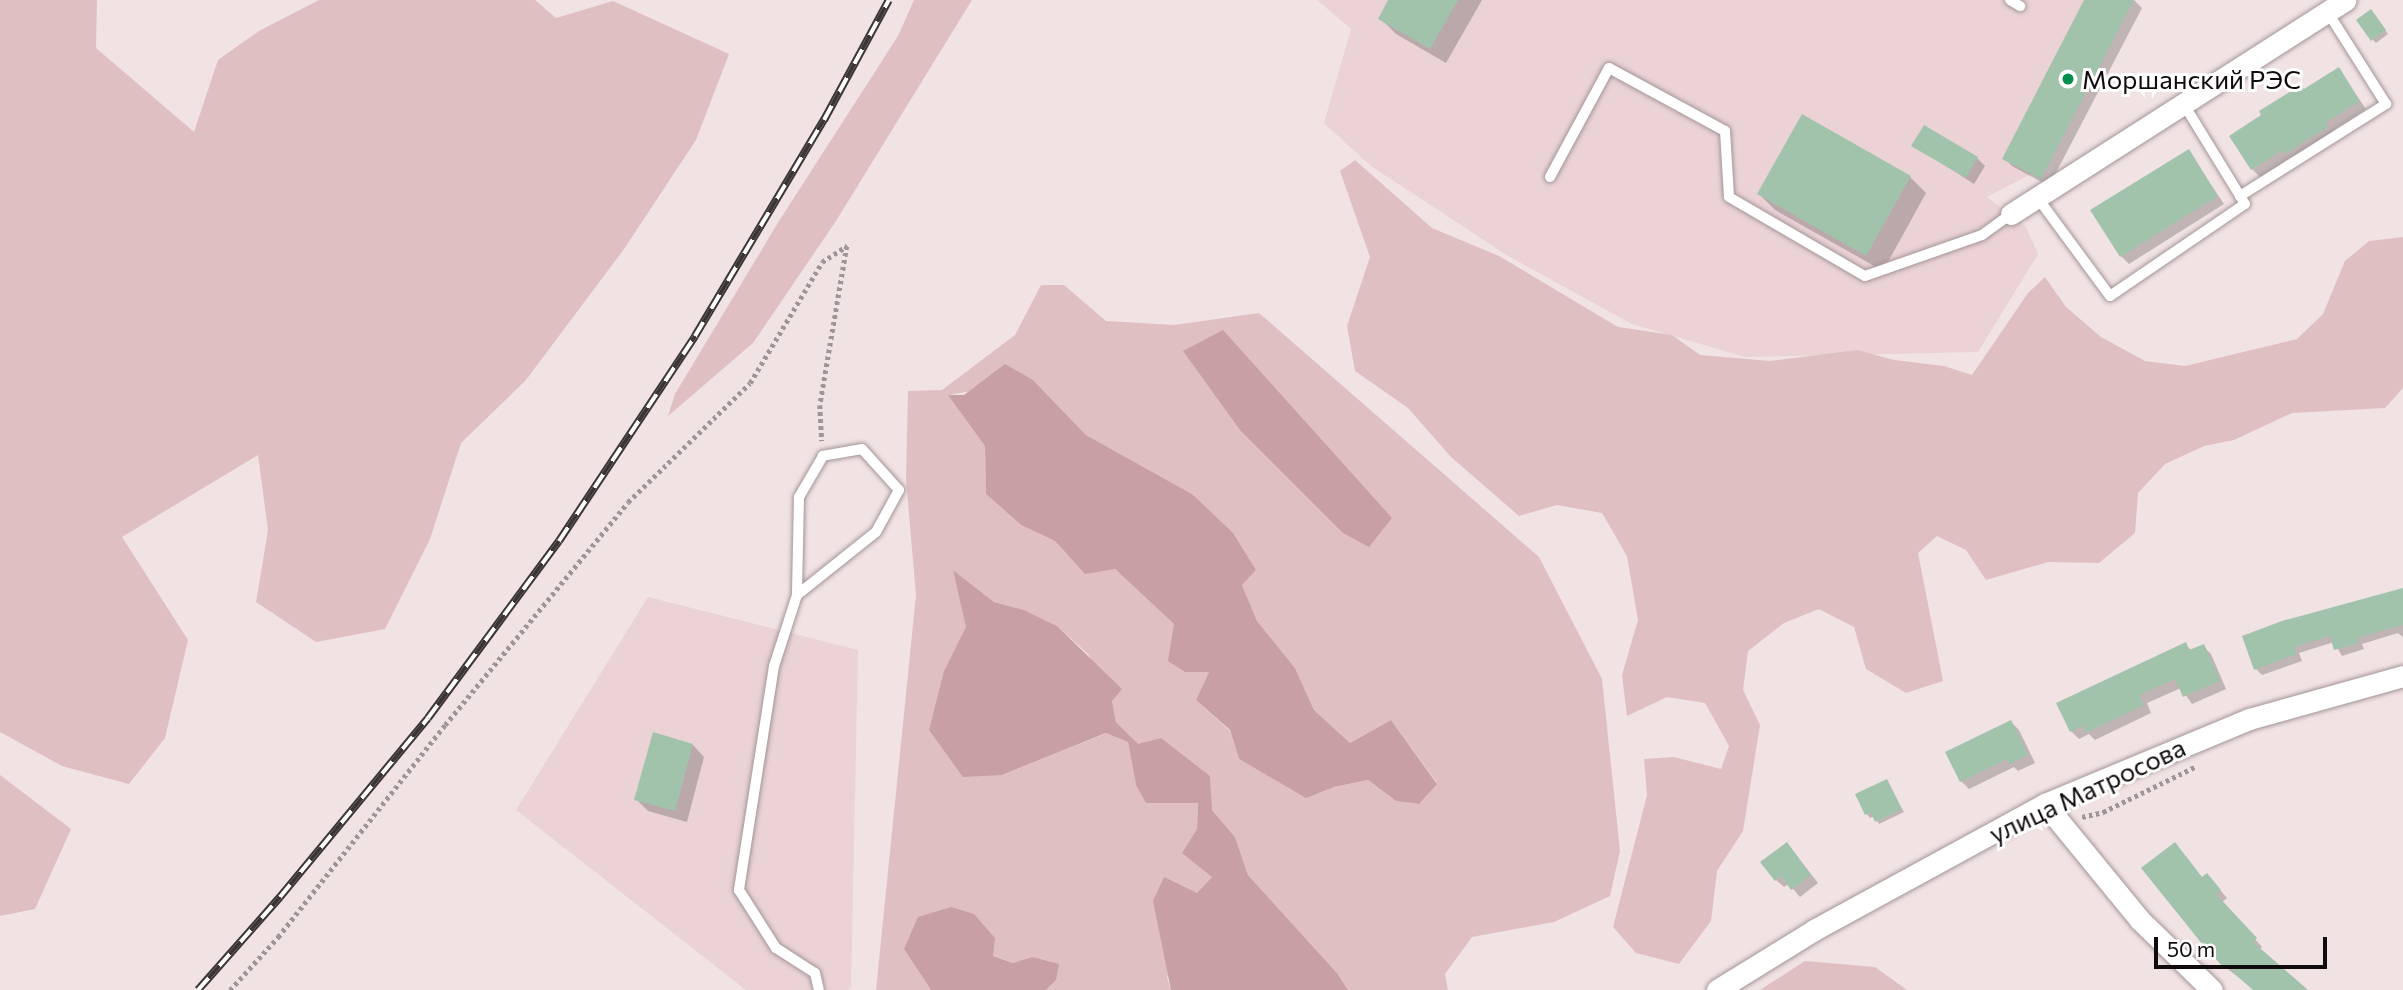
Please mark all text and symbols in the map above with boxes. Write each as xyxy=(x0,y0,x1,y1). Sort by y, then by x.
place label: Моршанский РЭС xyxy=(2082,63,2301,95)
marker: Моршанский РЭС xyxy=(2060,71,2076,87)
street label: улица Матросова xyxy=(1984,731,2190,849)
scale bar xyxy=(2158,923,2331,967)
text: 50 m xyxy=(2167,936,2215,961)

